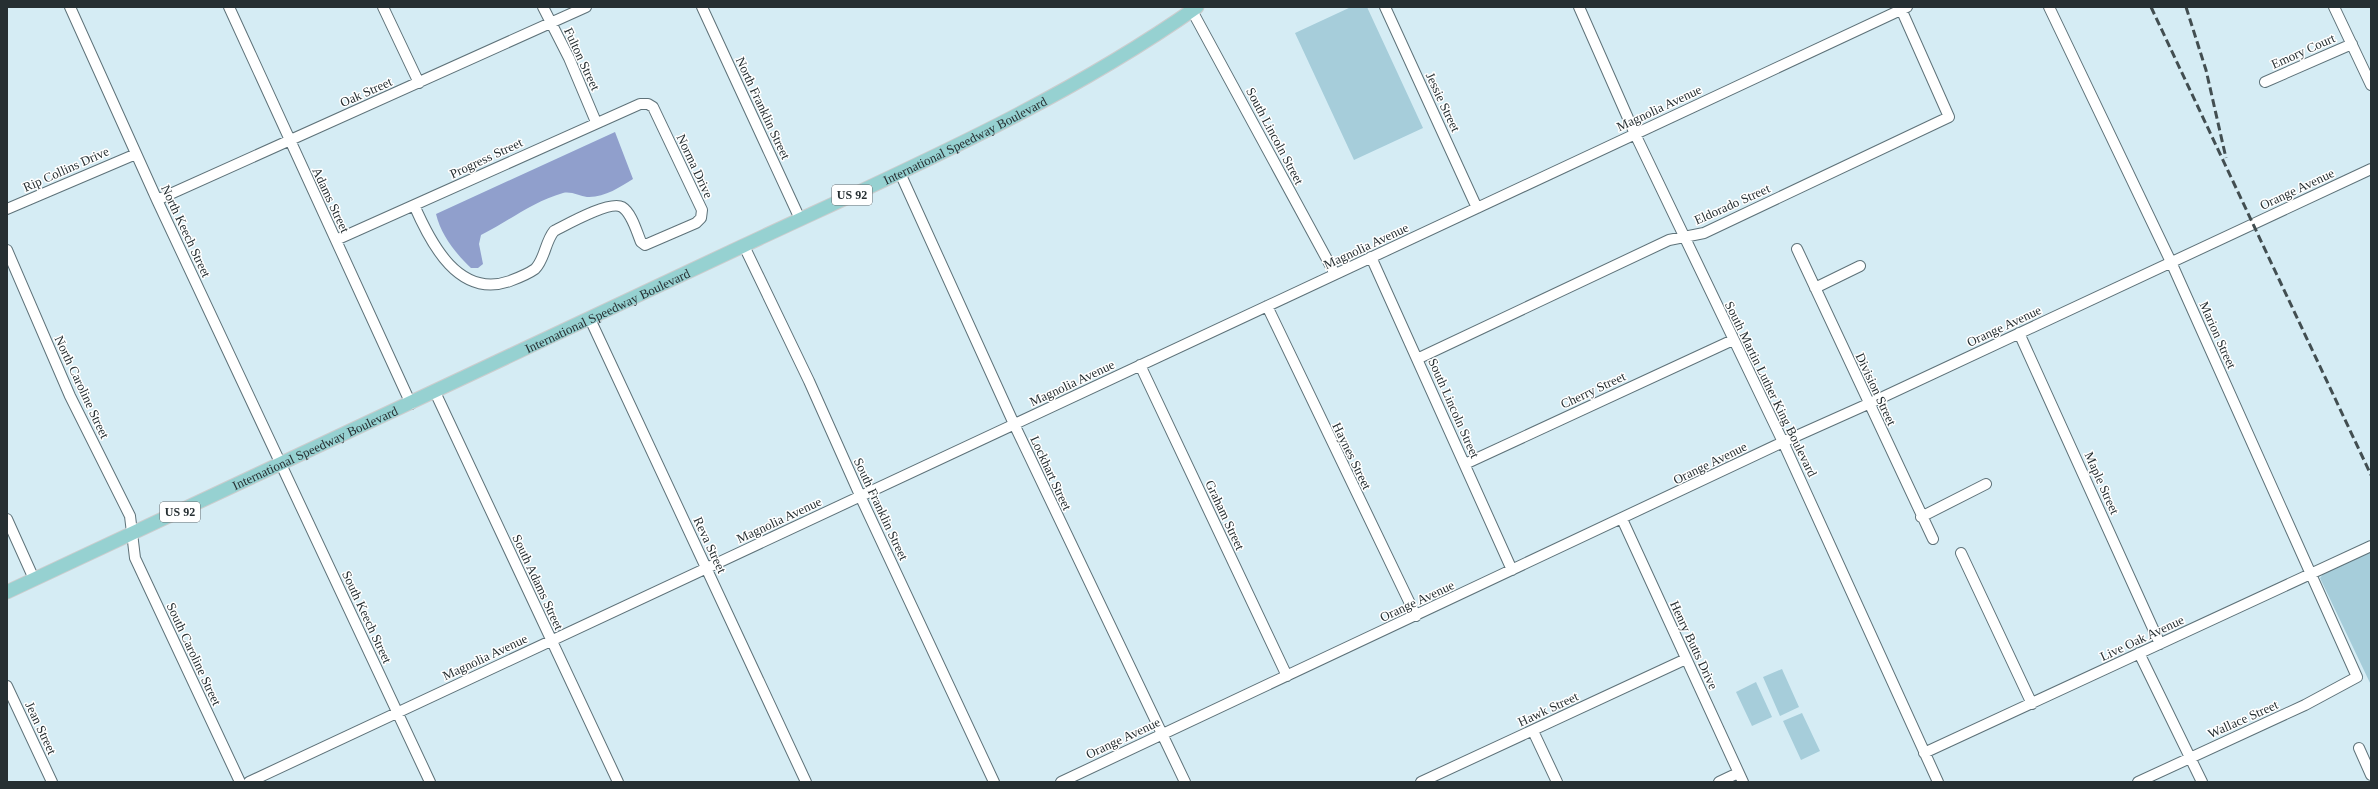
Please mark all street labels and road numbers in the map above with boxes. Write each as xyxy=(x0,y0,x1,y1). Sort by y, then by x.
street label: Fulton Street xyxy=(561,25,603,93)
street label: Emory Court xyxy=(2269,30,2338,72)
street label: North Franklin Street xyxy=(733,54,793,162)
street label: Jessie Street xyxy=(1423,70,1463,134)
street label: Oak Street xyxy=(338,74,395,110)
street label: Magnolia Avenue xyxy=(1614,82,1704,134)
street label: South Lincoln Street xyxy=(1243,85,1307,187)
street label: International Speedway Boulevard xyxy=(881,93,1050,187)
street label: Norma Drive xyxy=(674,132,716,201)
street label: Progress Street xyxy=(447,134,525,181)
street label: Rip Collins Drive xyxy=(21,143,111,195)
street label: Adams Street xyxy=(309,165,353,235)
street label: Orange Avenue xyxy=(2257,165,2337,213)
street label: Eldorado Street xyxy=(1692,180,1773,227)
street label: North Keech Street xyxy=(158,182,214,280)
road number: US 92 xyxy=(832,185,872,205)
street label: Magnolia Avenue xyxy=(1321,220,1411,272)
street label: International Speedway Boulevard xyxy=(522,265,693,356)
street label: South Martin Luther King Boulevard xyxy=(1722,299,1820,480)
street label: Marion Street xyxy=(2197,299,2240,371)
street label: Orange Avenue xyxy=(1964,302,2044,350)
street label: North Caroline Street xyxy=(52,333,113,441)
street label: Division Street xyxy=(1853,350,1900,428)
street label: South Lincoln Street xyxy=(1425,356,1483,461)
street label: Magnolia Avenue xyxy=(1027,357,1117,409)
street label: Cherry Street xyxy=(1558,368,1628,412)
street label: International Speedway Boulevard xyxy=(230,402,400,493)
street label: Haynes Street xyxy=(1329,420,1375,492)
street label: Lockhart Street xyxy=(1027,433,1075,513)
street label: Orange Avenue xyxy=(1671,439,1750,487)
street label: Maple Street xyxy=(2082,449,2123,517)
street label: South Franklin Street xyxy=(851,455,911,563)
street label: Graham Street xyxy=(1202,478,1248,553)
street label: Magnolia Avenue xyxy=(734,494,824,546)
road number: US 92 xyxy=(160,502,200,522)
street label: Reva Street xyxy=(690,515,730,576)
street label: South Adams Street xyxy=(509,532,567,632)
street label: South Keech Street xyxy=(339,568,395,666)
street label: Orange Avenue xyxy=(1377,577,1457,625)
street label: Henry Butts Drive xyxy=(1667,598,1721,692)
street label: South Caroline Street xyxy=(164,600,225,708)
street label: Live Oak Avenue xyxy=(2098,612,2186,664)
street label: Magnolia Avenue xyxy=(440,631,530,683)
street label: Hawk Street xyxy=(1516,688,1581,729)
street label: Wallace Street xyxy=(2206,697,2281,741)
street label: Jean Street xyxy=(22,699,60,757)
street label: Orange Avenue xyxy=(1083,714,1163,762)

